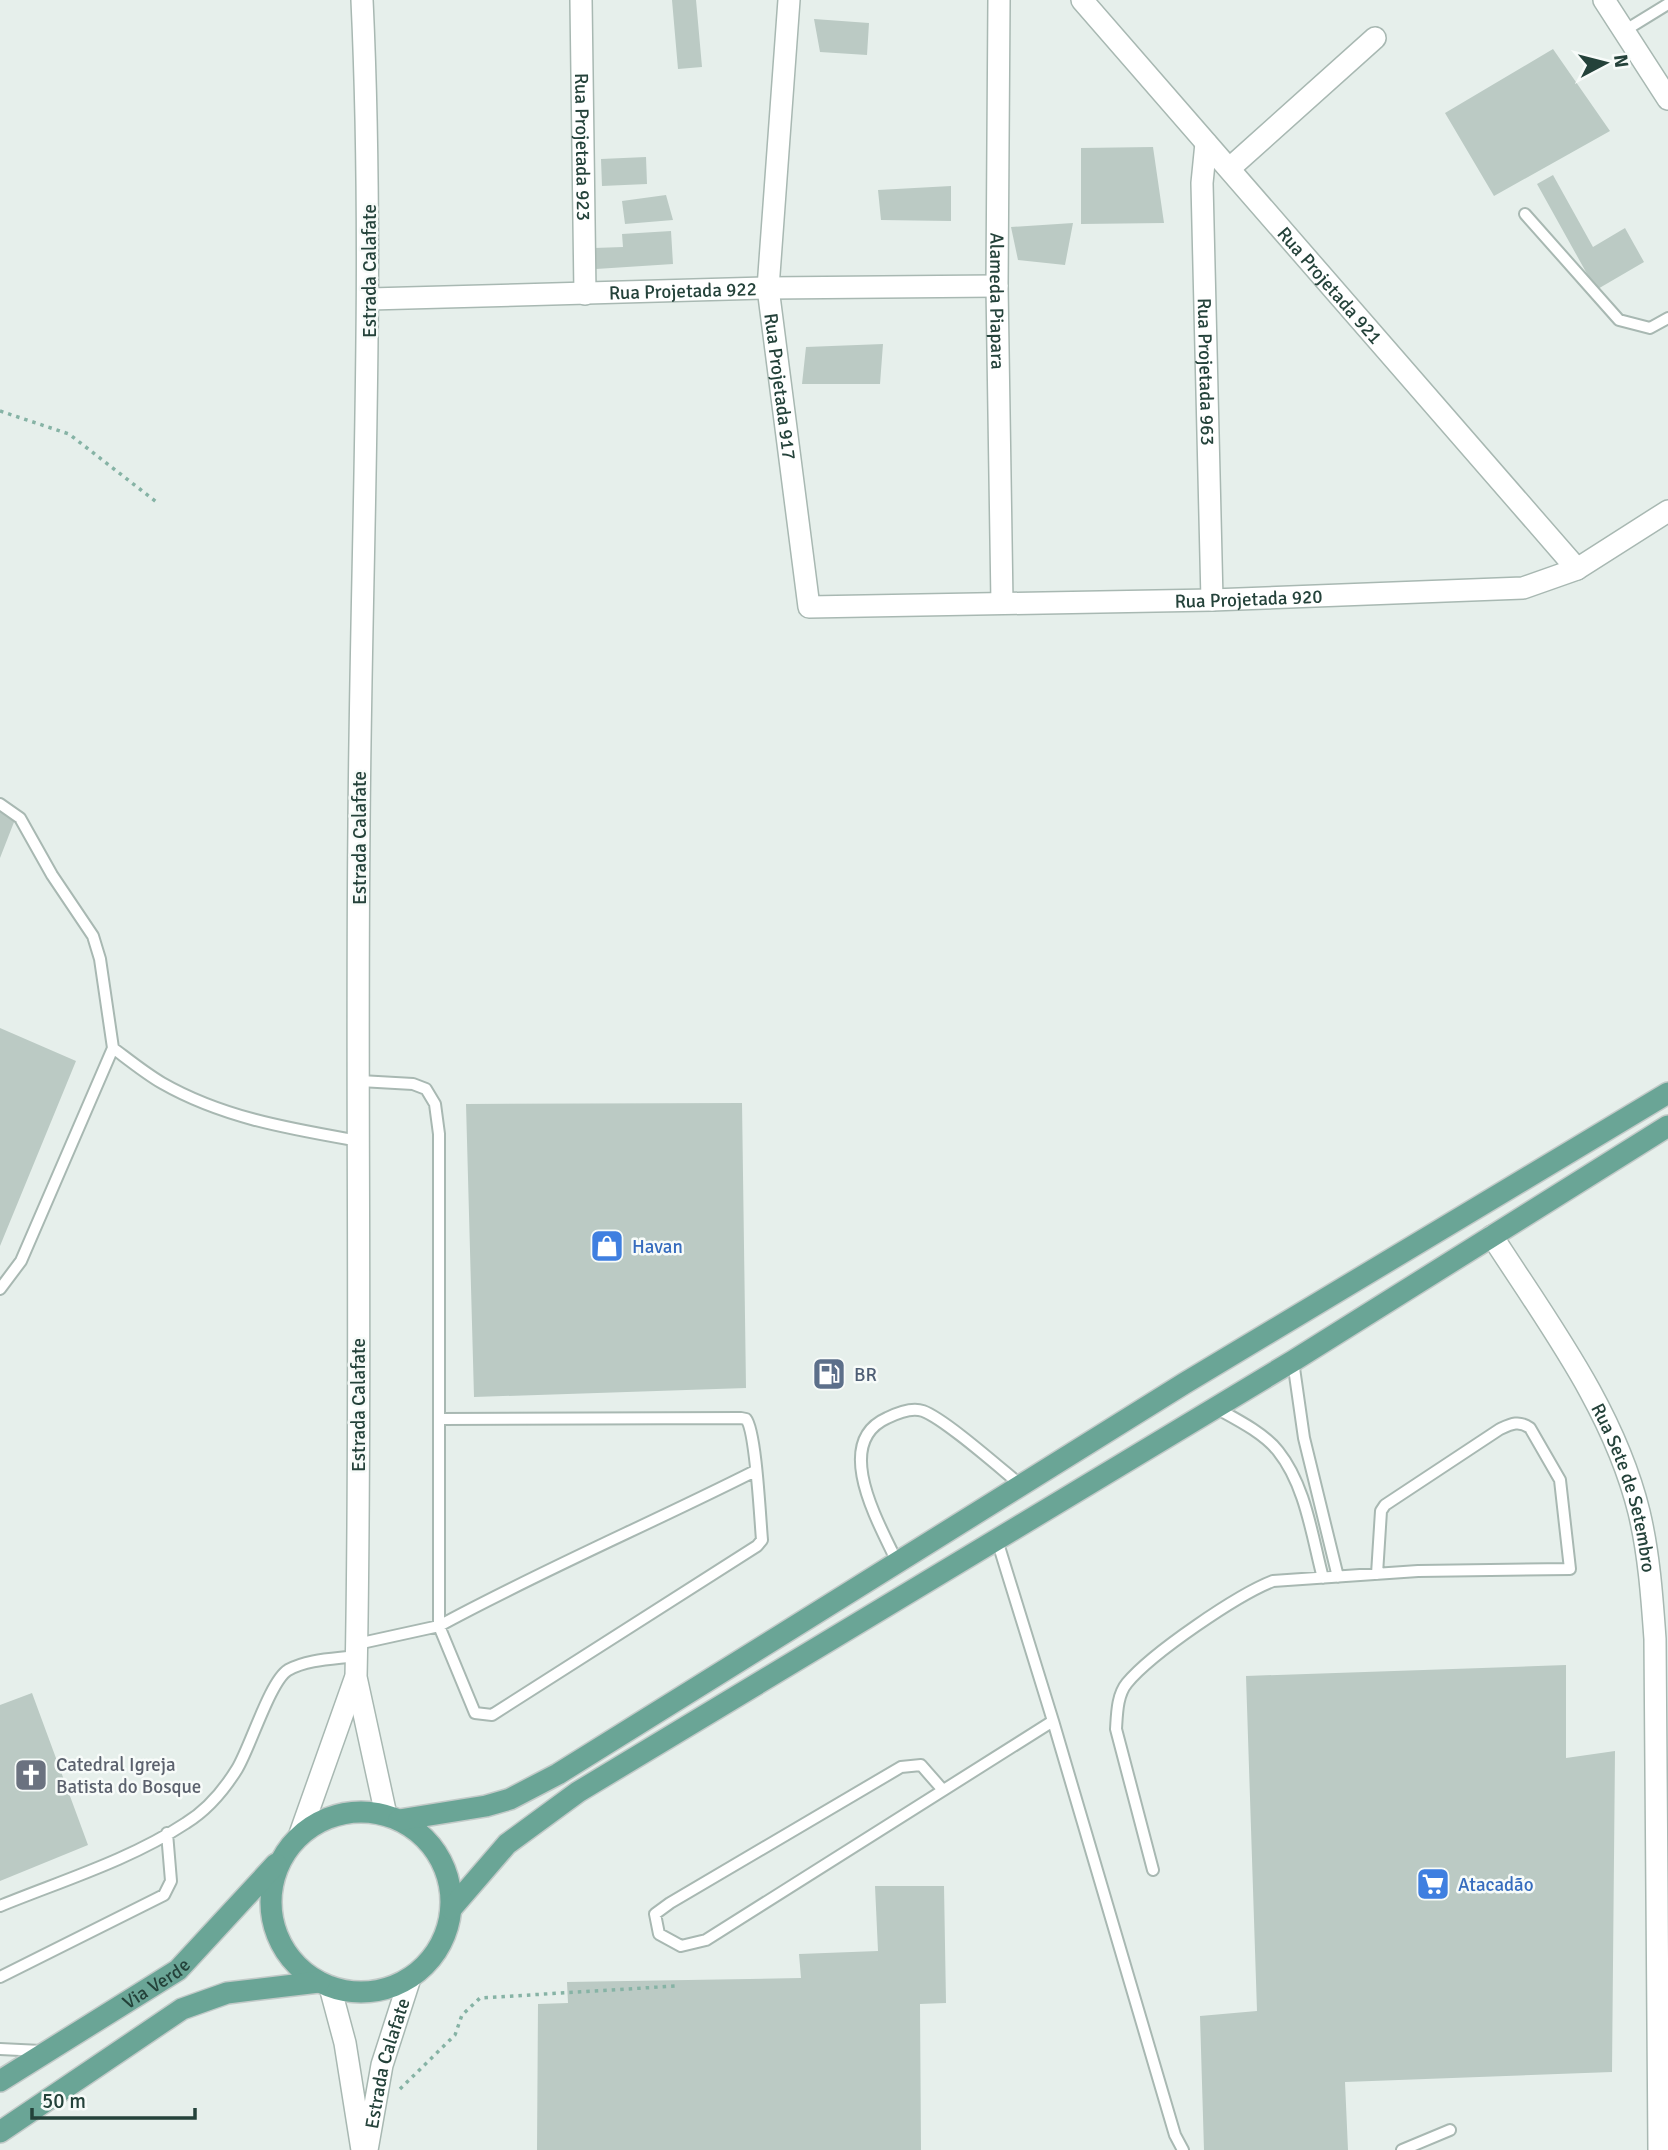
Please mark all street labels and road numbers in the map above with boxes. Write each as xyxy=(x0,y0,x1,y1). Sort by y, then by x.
street label: Rua Projetada 923 xyxy=(569,73,595,221)
street label: Estrada Calafate xyxy=(358,204,382,338)
street label: Rua Projetada 921 xyxy=(1272,222,1387,350)
street label: Alameda Piapara xyxy=(984,232,1009,370)
street label: Rua Projetada 922 xyxy=(609,277,757,305)
street label: Rua Projetada 963 xyxy=(1192,298,1219,446)
street label: Rua Projetada 917 xyxy=(758,312,801,461)
street label: Rua Projetada 920 xyxy=(1174,585,1323,614)
street label: Estrada Calafate xyxy=(348,771,372,905)
street label: Estrada Calafate xyxy=(347,1338,371,1472)
street label: Rua Sete de Setembro xyxy=(1585,1399,1660,1574)
street label: Via Verde xyxy=(118,1954,196,2015)
street label: Estrada Calafate xyxy=(360,1995,416,2131)

